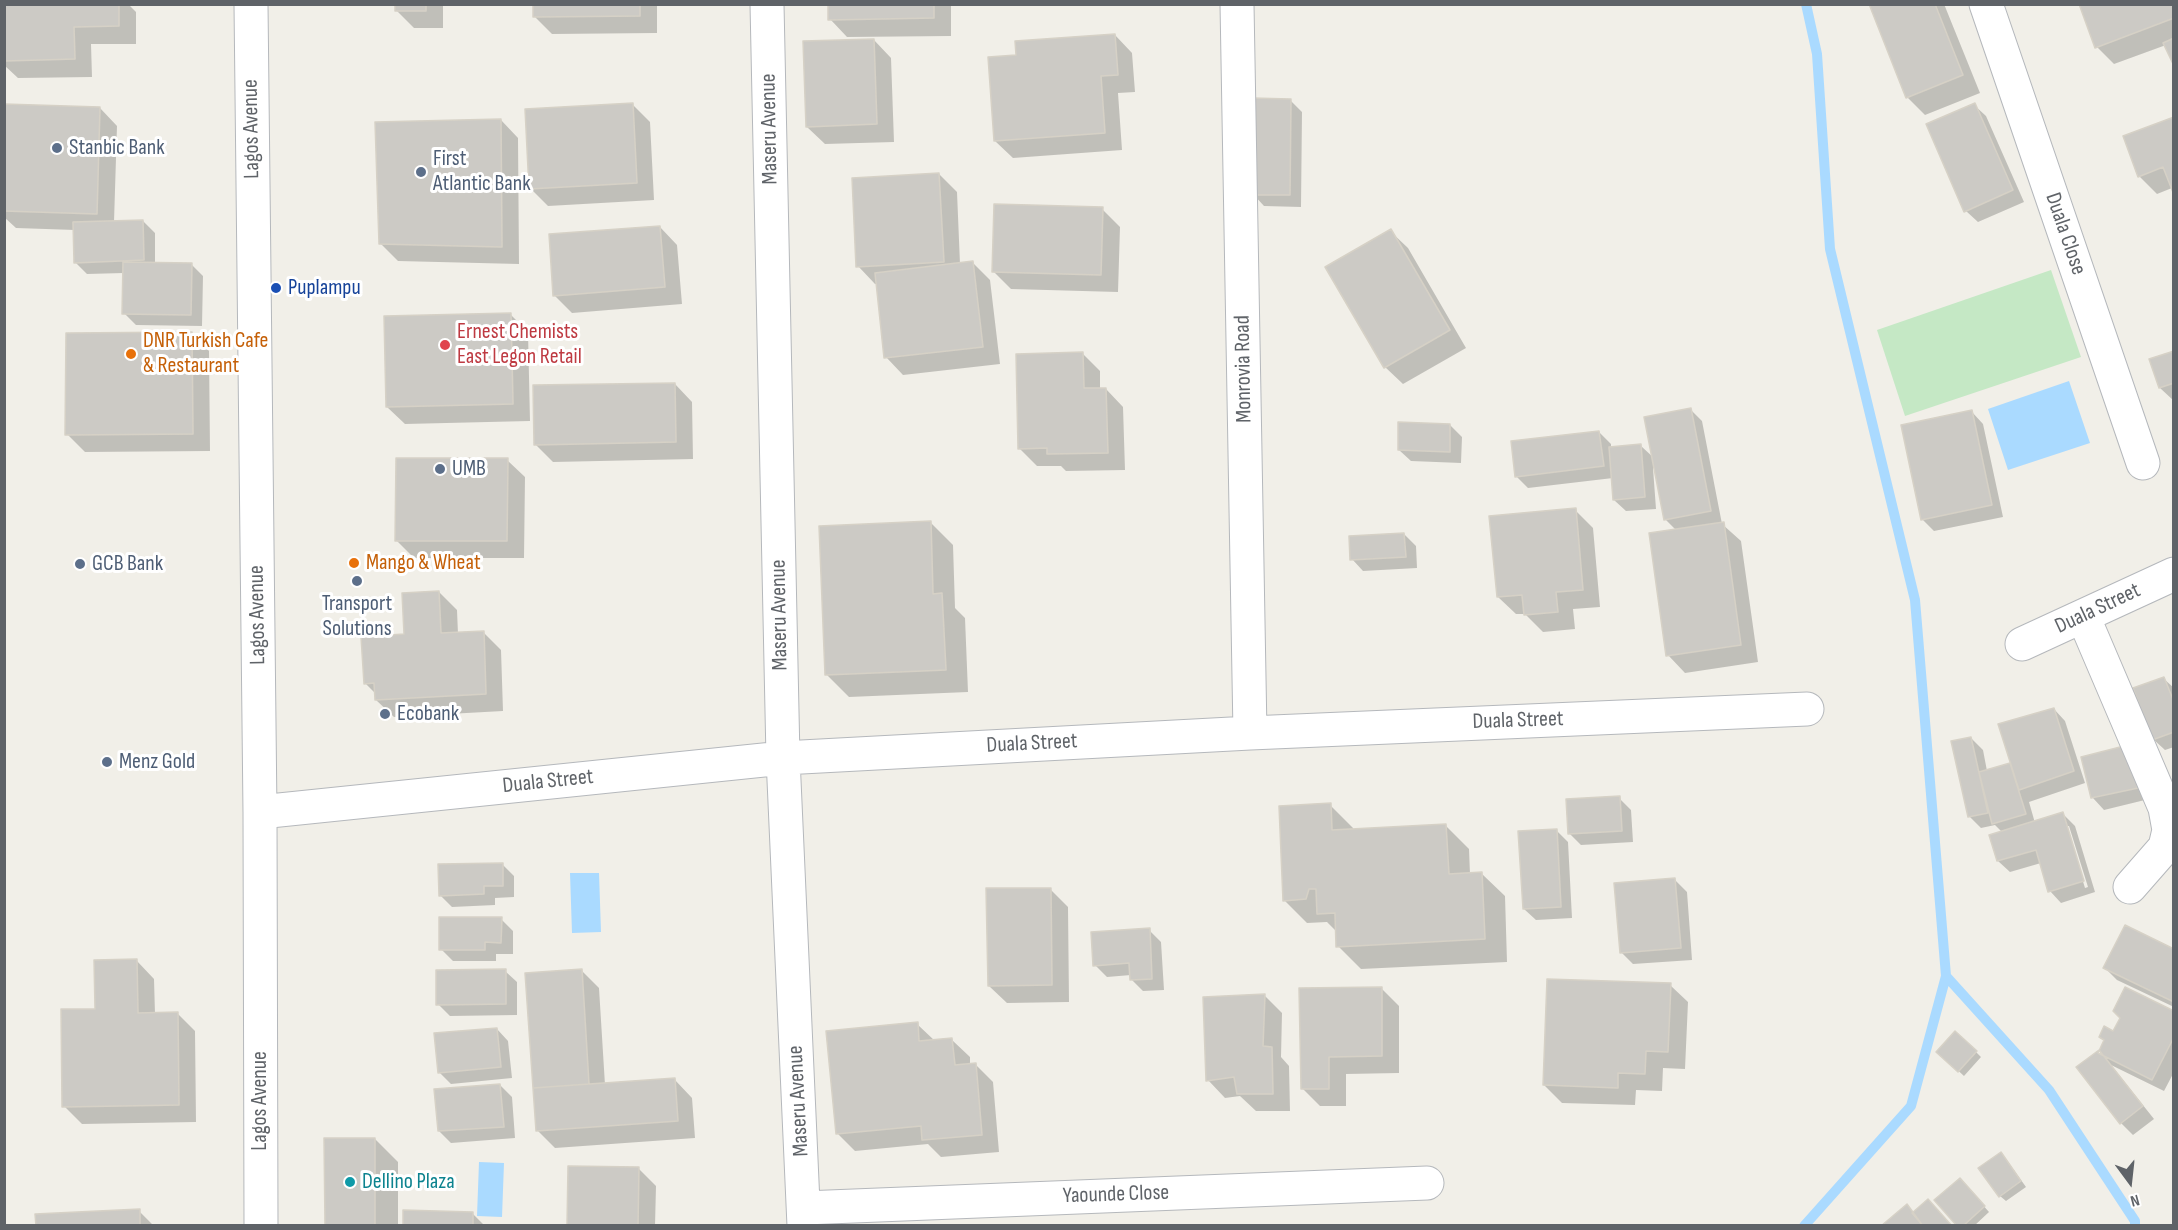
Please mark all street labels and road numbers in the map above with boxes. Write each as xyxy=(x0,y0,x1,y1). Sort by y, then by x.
street label: Maseru Avenue xyxy=(756,73,784,185)
street label: Lagos Avenue xyxy=(238,79,266,179)
street label: Duala Close xyxy=(2039,189,2091,279)
street label: Monrovia Road xyxy=(1230,315,1258,423)
street label: Maseru Avenue xyxy=(766,559,794,671)
street label: Lagos Avenue xyxy=(244,565,272,665)
street label: Duala Street xyxy=(2051,578,2145,640)
street label: Duala Street xyxy=(1472,706,1564,736)
street label: Duala Street xyxy=(986,728,1078,760)
street label: Duala Street xyxy=(501,764,595,800)
street label: Maseru Avenue xyxy=(783,1045,815,1157)
street label: Lagos Avenue xyxy=(247,1051,273,1151)
street label: Yaounde Close xyxy=(1062,1180,1170,1210)

